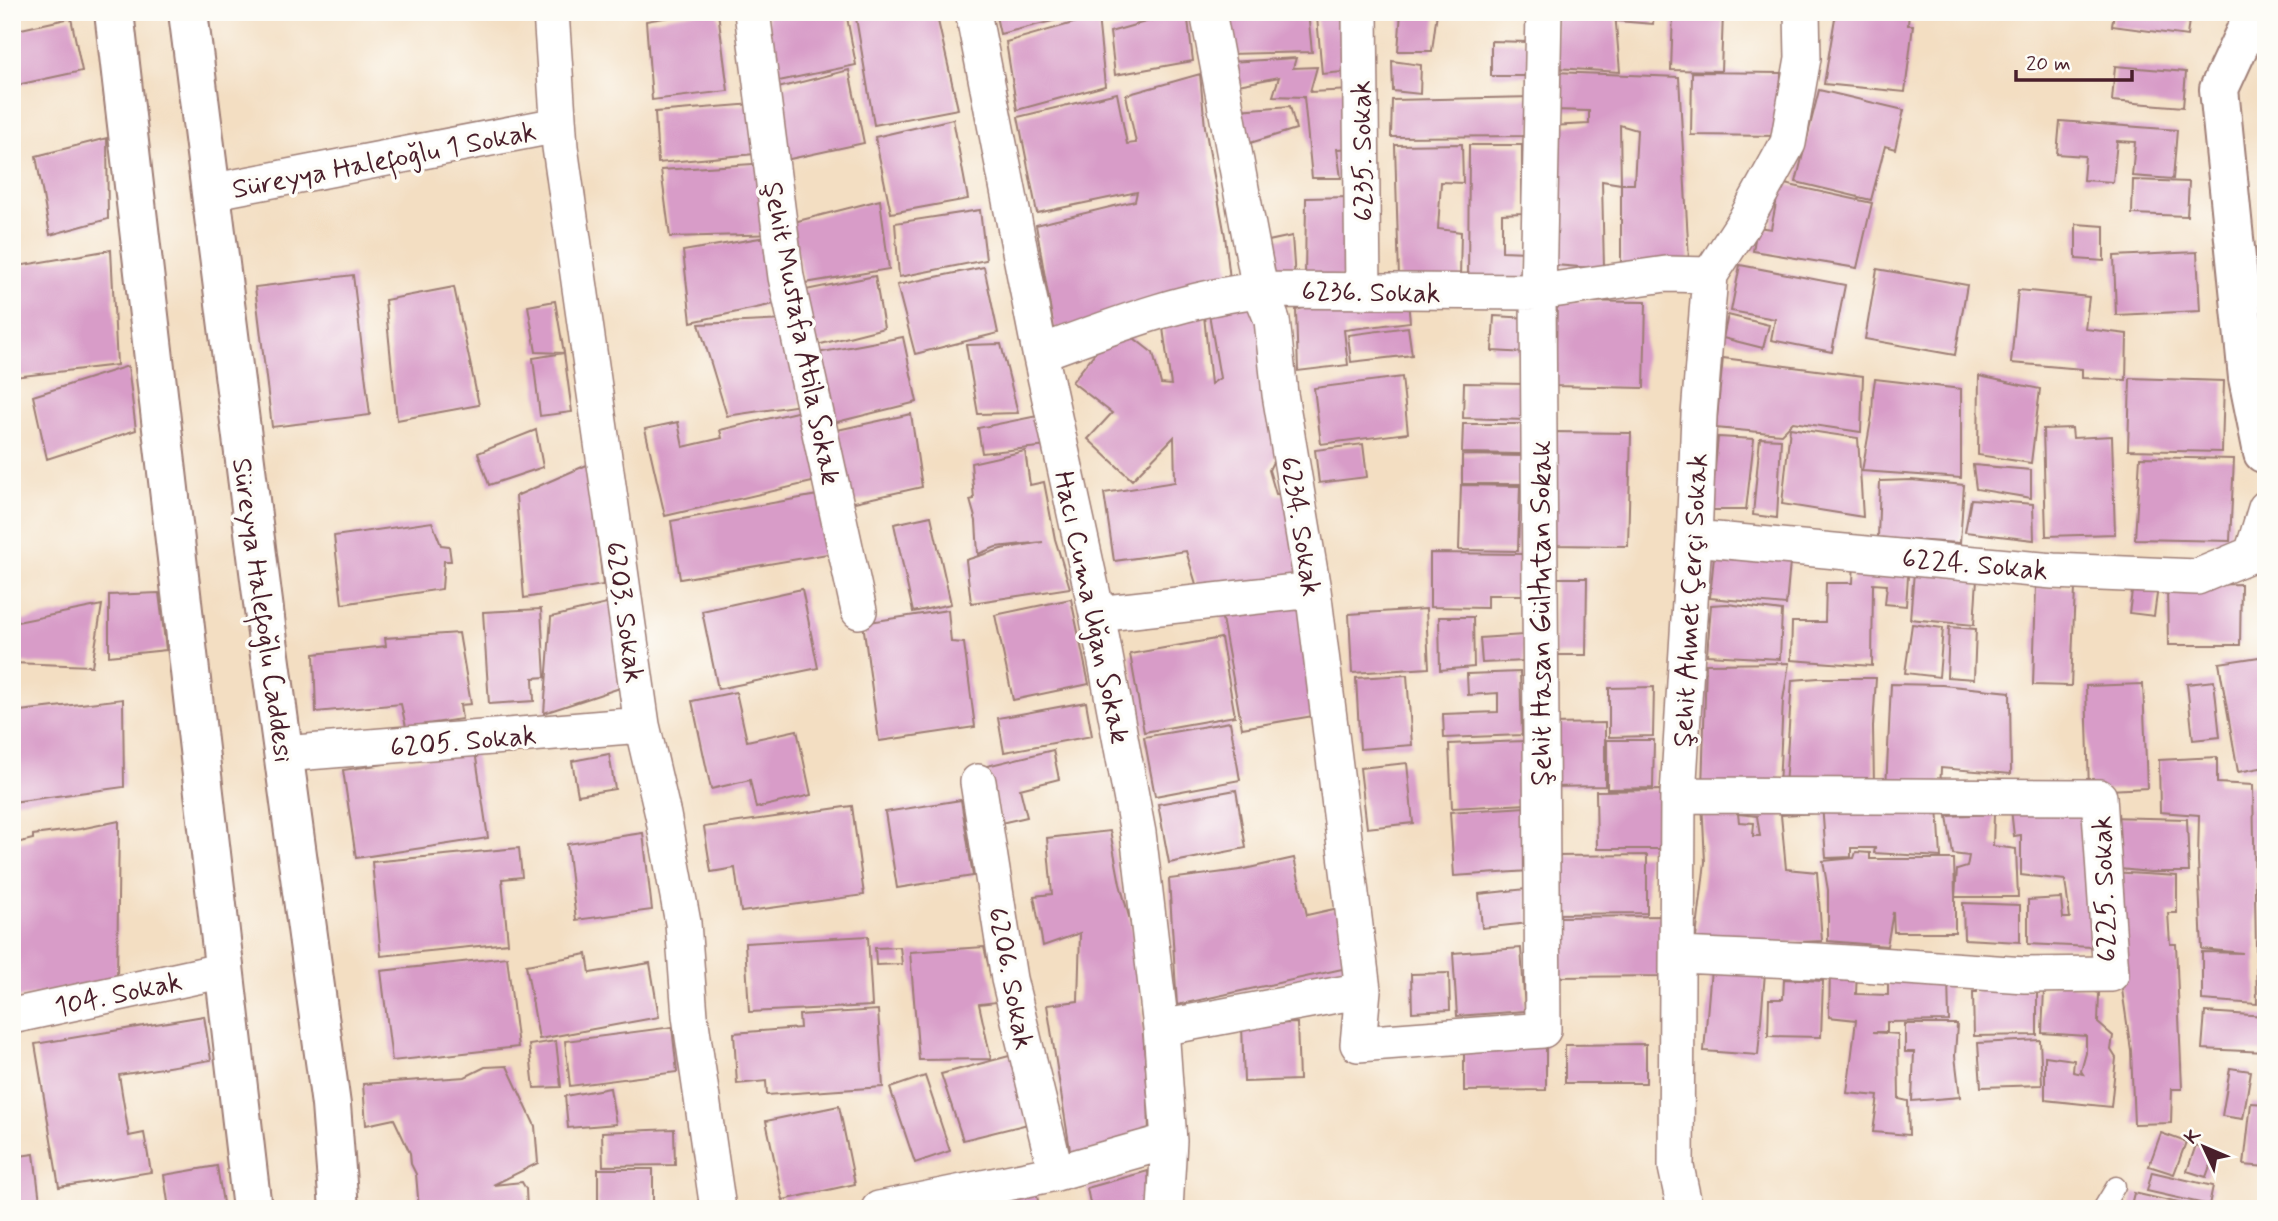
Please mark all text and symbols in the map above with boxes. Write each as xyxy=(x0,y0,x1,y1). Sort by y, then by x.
scale bar xyxy=(2016,38,2131,82)
text: 20 m xyxy=(2026,50,2071,78)
street label: 6235. Sokak xyxy=(1344,80,1383,222)
street label: Süreyya Halefoğlu 1 Sokak xyxy=(229,114,540,211)
street label: Şehit Mustafa Atila Sokak xyxy=(753,179,848,488)
street label: 6236. Sokak xyxy=(1301,274,1441,313)
street label: Şehit Hasan Gültutan Sokak xyxy=(1524,440,1561,786)
street label: Şehit Ahmet Çerçi Sokak xyxy=(1665,452,1718,748)
street label: 6234. Sokak xyxy=(1270,454,1329,599)
street label: Süreyya Halefoğlu Caddesi xyxy=(220,456,301,765)
street label: Hacı Cuma Uğan Sokak xyxy=(1044,468,1138,747)
street label: 6203. Sokak xyxy=(595,539,652,686)
street label: 6224. Sokak xyxy=(1900,541,2049,590)
street label: 6205. Sokak xyxy=(388,718,538,767)
street label: 6225. Sokak xyxy=(2084,815,2127,963)
street label: 6206. Sokak xyxy=(978,904,1042,1053)
street label: 104. Sokak xyxy=(51,964,186,1027)
north arrow xyxy=(2170,1112,2240,1182)
text: K xyxy=(2179,1122,2207,1150)

